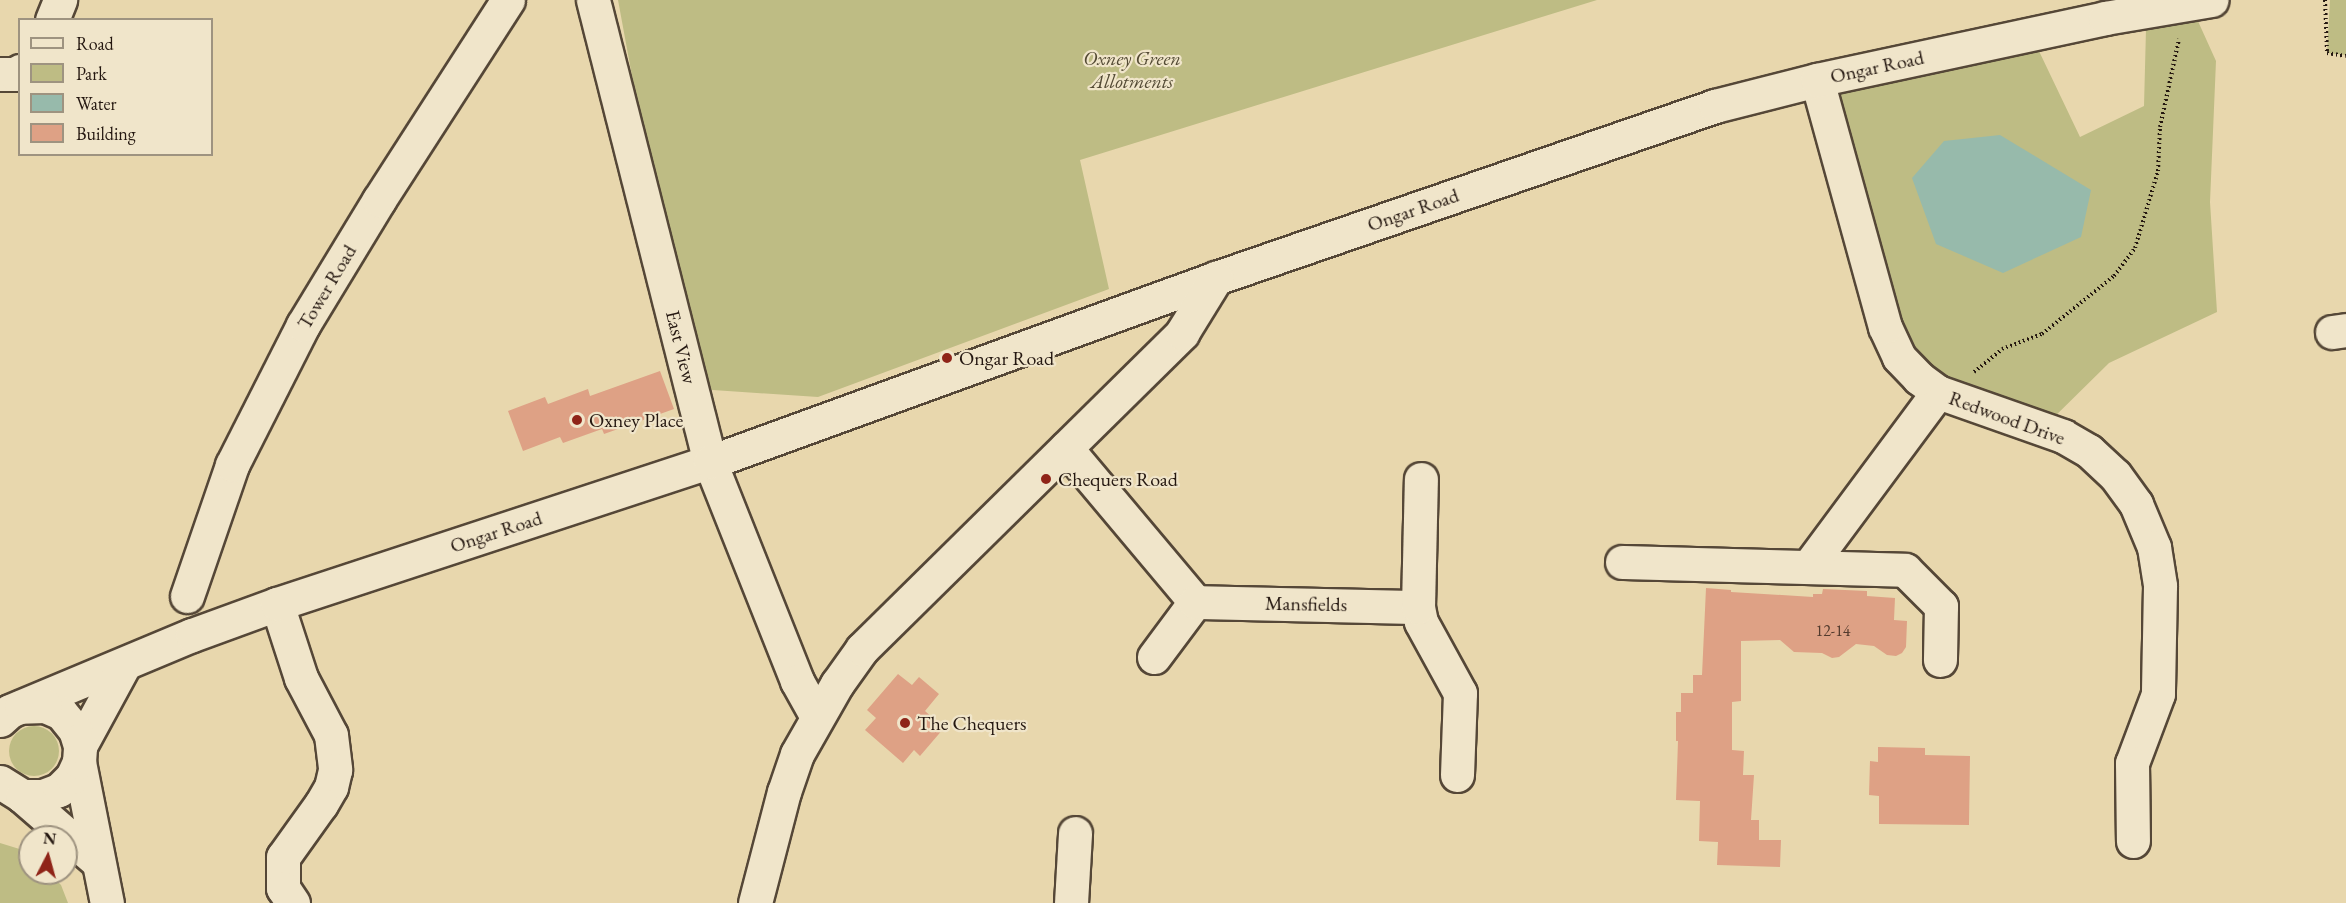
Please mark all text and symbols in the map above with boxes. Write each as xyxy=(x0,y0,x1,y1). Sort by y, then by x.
legend xyxy=(18,18,213,156)
text: Road xyxy=(76,32,114,55)
street label: Ongar Road xyxy=(1828,45,1926,89)
park label: Oxney Green Allotments xyxy=(1083,47,1181,94)
text: Park xyxy=(76,62,107,85)
text: Water xyxy=(76,92,117,115)
text: Building xyxy=(76,122,136,145)
street label: Ongar Road xyxy=(1364,183,1462,237)
street label: Tower Road xyxy=(292,240,362,334)
street label: East View xyxy=(660,308,702,386)
place label: Ongar Road xyxy=(959,346,1054,370)
marker: Ongar Road xyxy=(940,351,954,365)
street label: Redwood Drive xyxy=(1946,386,2068,450)
place label: Oxney Place xyxy=(589,408,683,432)
marker: Oxney Place xyxy=(570,413,584,427)
place label: Chequers Road xyxy=(1058,467,1178,491)
marker: Chequers Road xyxy=(1039,472,1053,486)
street label: Ongar Road xyxy=(447,506,545,558)
street label: Mansfields xyxy=(1265,591,1347,617)
house number: 12-14 xyxy=(1815,621,1851,641)
place label: The Chequers xyxy=(917,711,1027,735)
marker: The Chequers xyxy=(898,716,912,730)
north arrow xyxy=(18,825,78,885)
text: N xyxy=(42,827,57,850)

